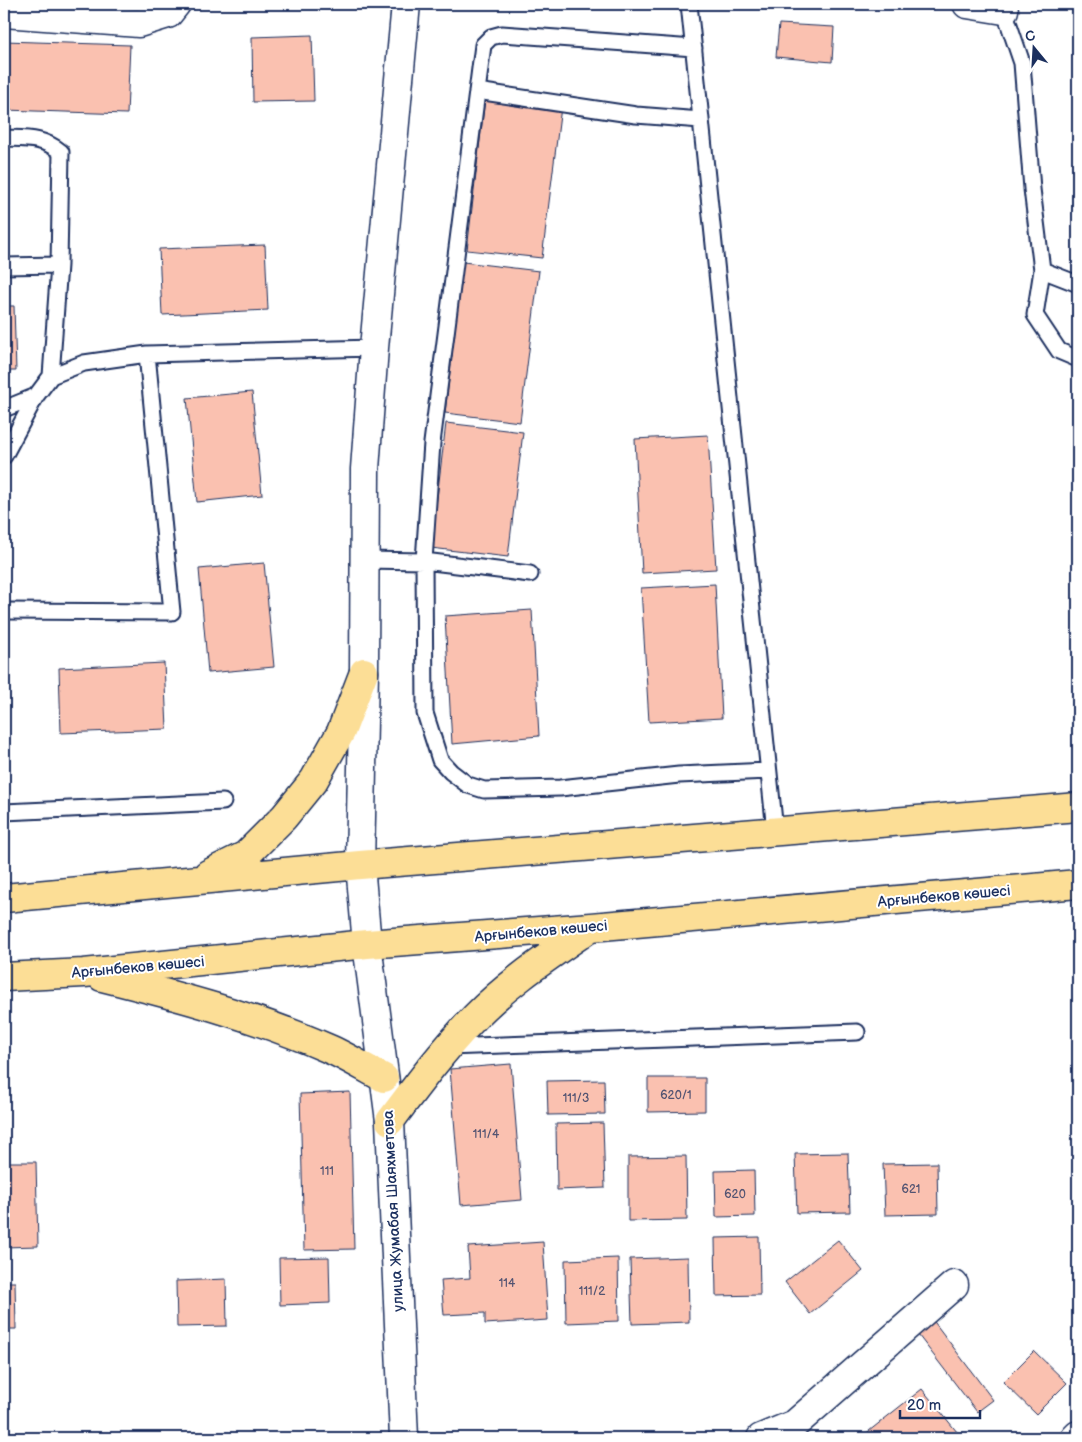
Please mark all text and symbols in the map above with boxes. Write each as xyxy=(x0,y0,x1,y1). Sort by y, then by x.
north arrow xyxy=(1010,22,1060,72)
text: С xyxy=(1023,26,1038,46)
street label: Арғынбеков көшесі xyxy=(876,881,1011,912)
street label: Арғынбеков көшесі xyxy=(473,916,608,947)
street label: Арғынбеков көшесі xyxy=(70,952,205,983)
house number: 620/1 xyxy=(660,1088,692,1103)
house number: 111/3 xyxy=(563,1091,589,1106)
street label: улица Жумабая Шаяхметова xyxy=(379,1110,408,1312)
house number: 111/4 xyxy=(473,1127,500,1142)
house number: 111 xyxy=(320,1164,334,1179)
house number: 621 xyxy=(902,1182,920,1197)
house number: 620 xyxy=(724,1187,746,1202)
house number: 114 xyxy=(499,1276,516,1291)
house number: 111/2 xyxy=(579,1284,605,1299)
scale bar xyxy=(900,1387,980,1419)
text: 20 m xyxy=(907,1396,941,1415)

